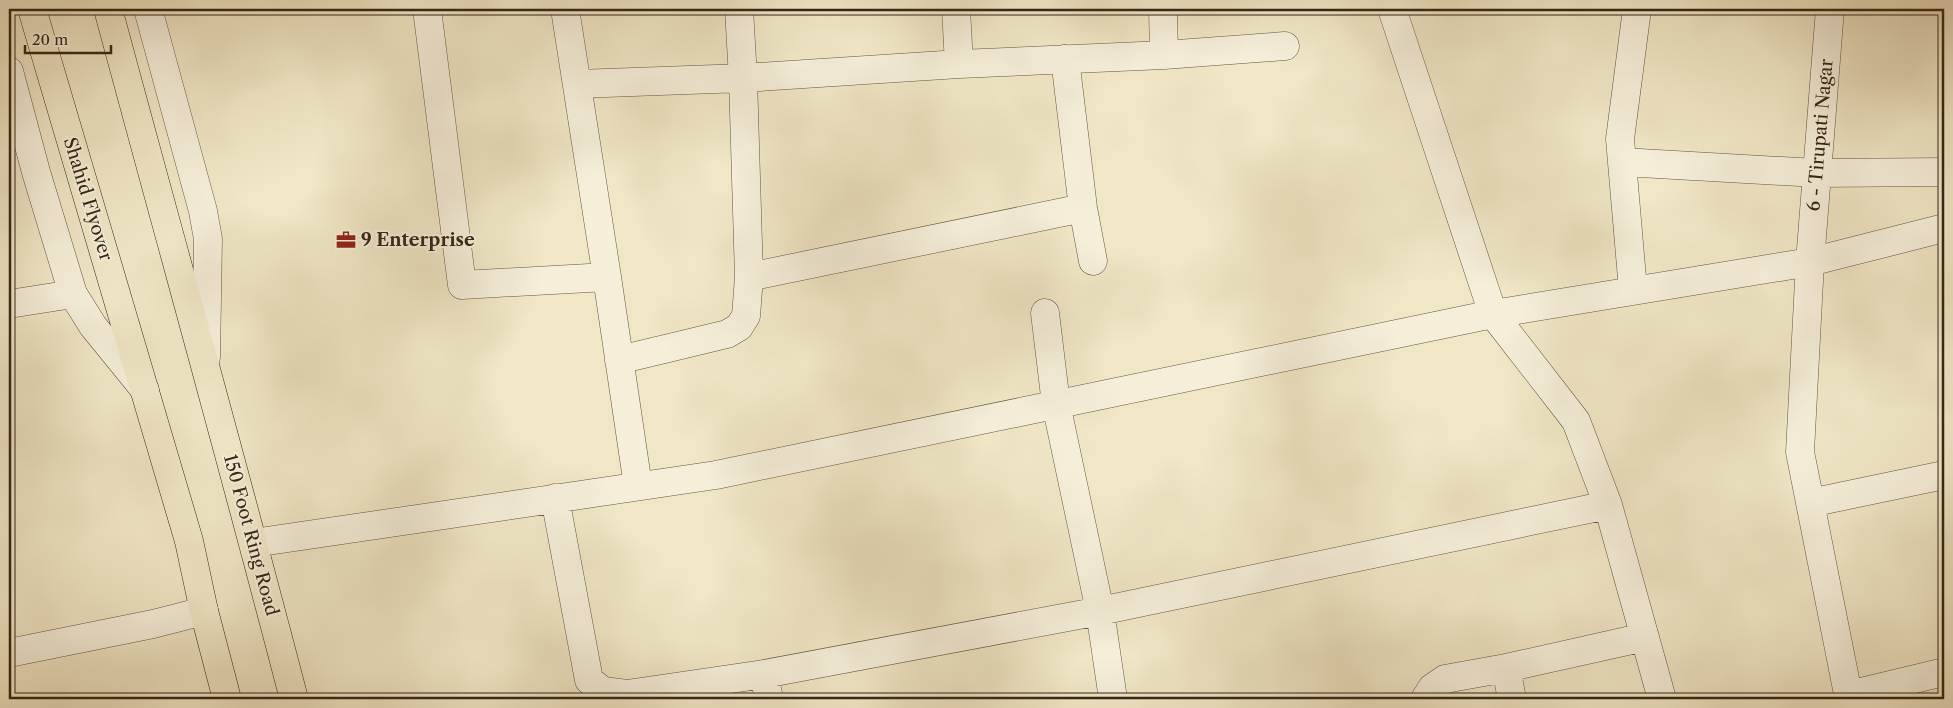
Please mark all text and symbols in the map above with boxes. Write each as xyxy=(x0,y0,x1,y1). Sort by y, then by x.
scale bar xyxy=(25,22,111,54)
text: 20 m xyxy=(32,30,68,49)
street label: 6 - Tirupati Nagar xyxy=(1802,57,1838,212)
street label: Shahid Flyover xyxy=(59,135,117,264)
office icon: 9 Enterprise xyxy=(335,229,357,251)
place label: 9 Enterprise xyxy=(361,229,475,251)
street label: 150 Foot Ring Road xyxy=(219,452,283,618)

